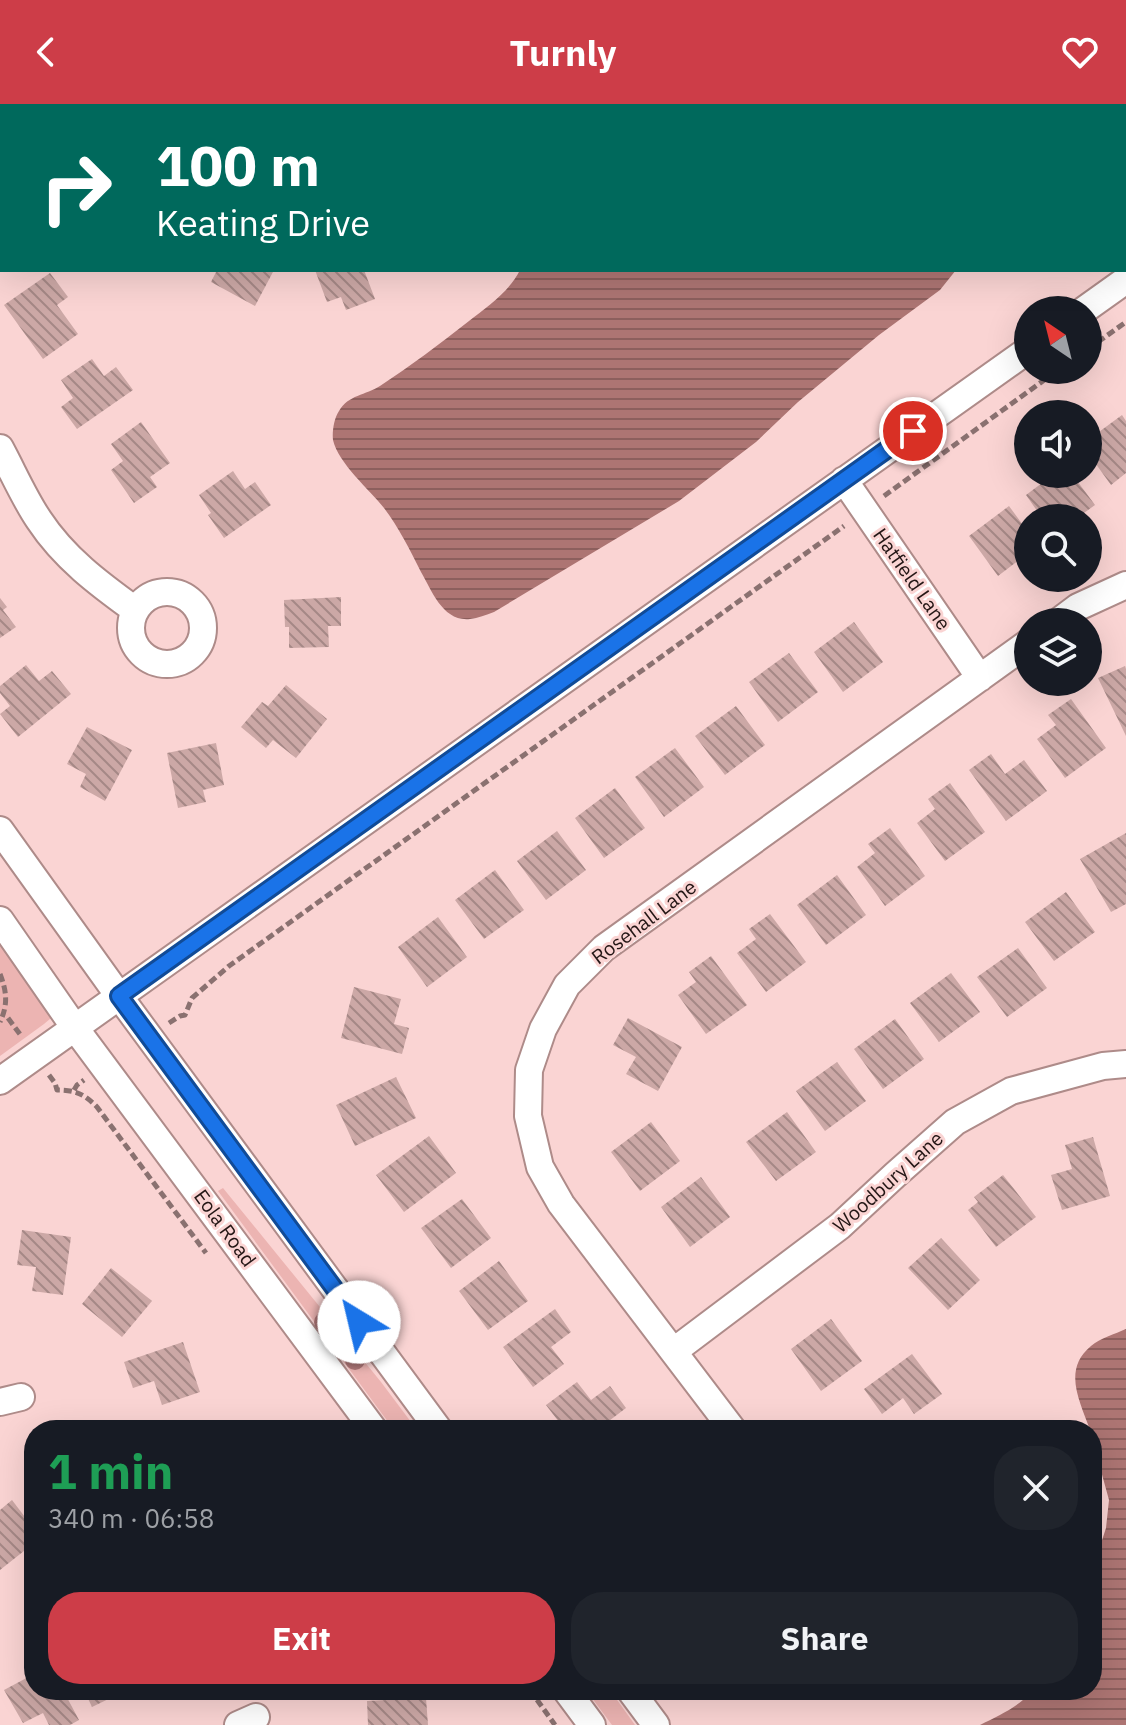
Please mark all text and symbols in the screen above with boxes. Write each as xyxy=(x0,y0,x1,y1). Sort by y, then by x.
text: Turnly xyxy=(510,29,616,76)
icon: back xyxy=(24,30,68,74)
icon: heart xyxy=(1058,30,1102,74)
text: 100 m xyxy=(156,129,320,201)
icon: right xyxy=(24,136,128,240)
text: Keating Drive xyxy=(156,199,370,246)
north arrow xyxy=(1014,296,1102,384)
map controls xyxy=(1014,296,1102,696)
pin xyxy=(879,397,947,465)
button: sound xyxy=(1014,400,1102,488)
icon: arrive xyxy=(891,409,935,453)
button: search xyxy=(1014,504,1102,592)
street label: Hatfield Lane xyxy=(867,522,958,635)
button: layers xyxy=(1014,608,1102,696)
street label: Rosehall Lane xyxy=(586,873,702,970)
street label: Woodbury Lane xyxy=(827,1125,949,1238)
street label: Eola Road xyxy=(188,1184,263,1272)
position arrow xyxy=(317,1280,401,1364)
text: 1 min xyxy=(48,1440,173,1502)
button: close xyxy=(994,1446,1078,1530)
text: 340 m · 06:58 xyxy=(48,1501,214,1535)
button: Exit xyxy=(48,1592,555,1684)
button: Share xyxy=(571,1592,1078,1684)

